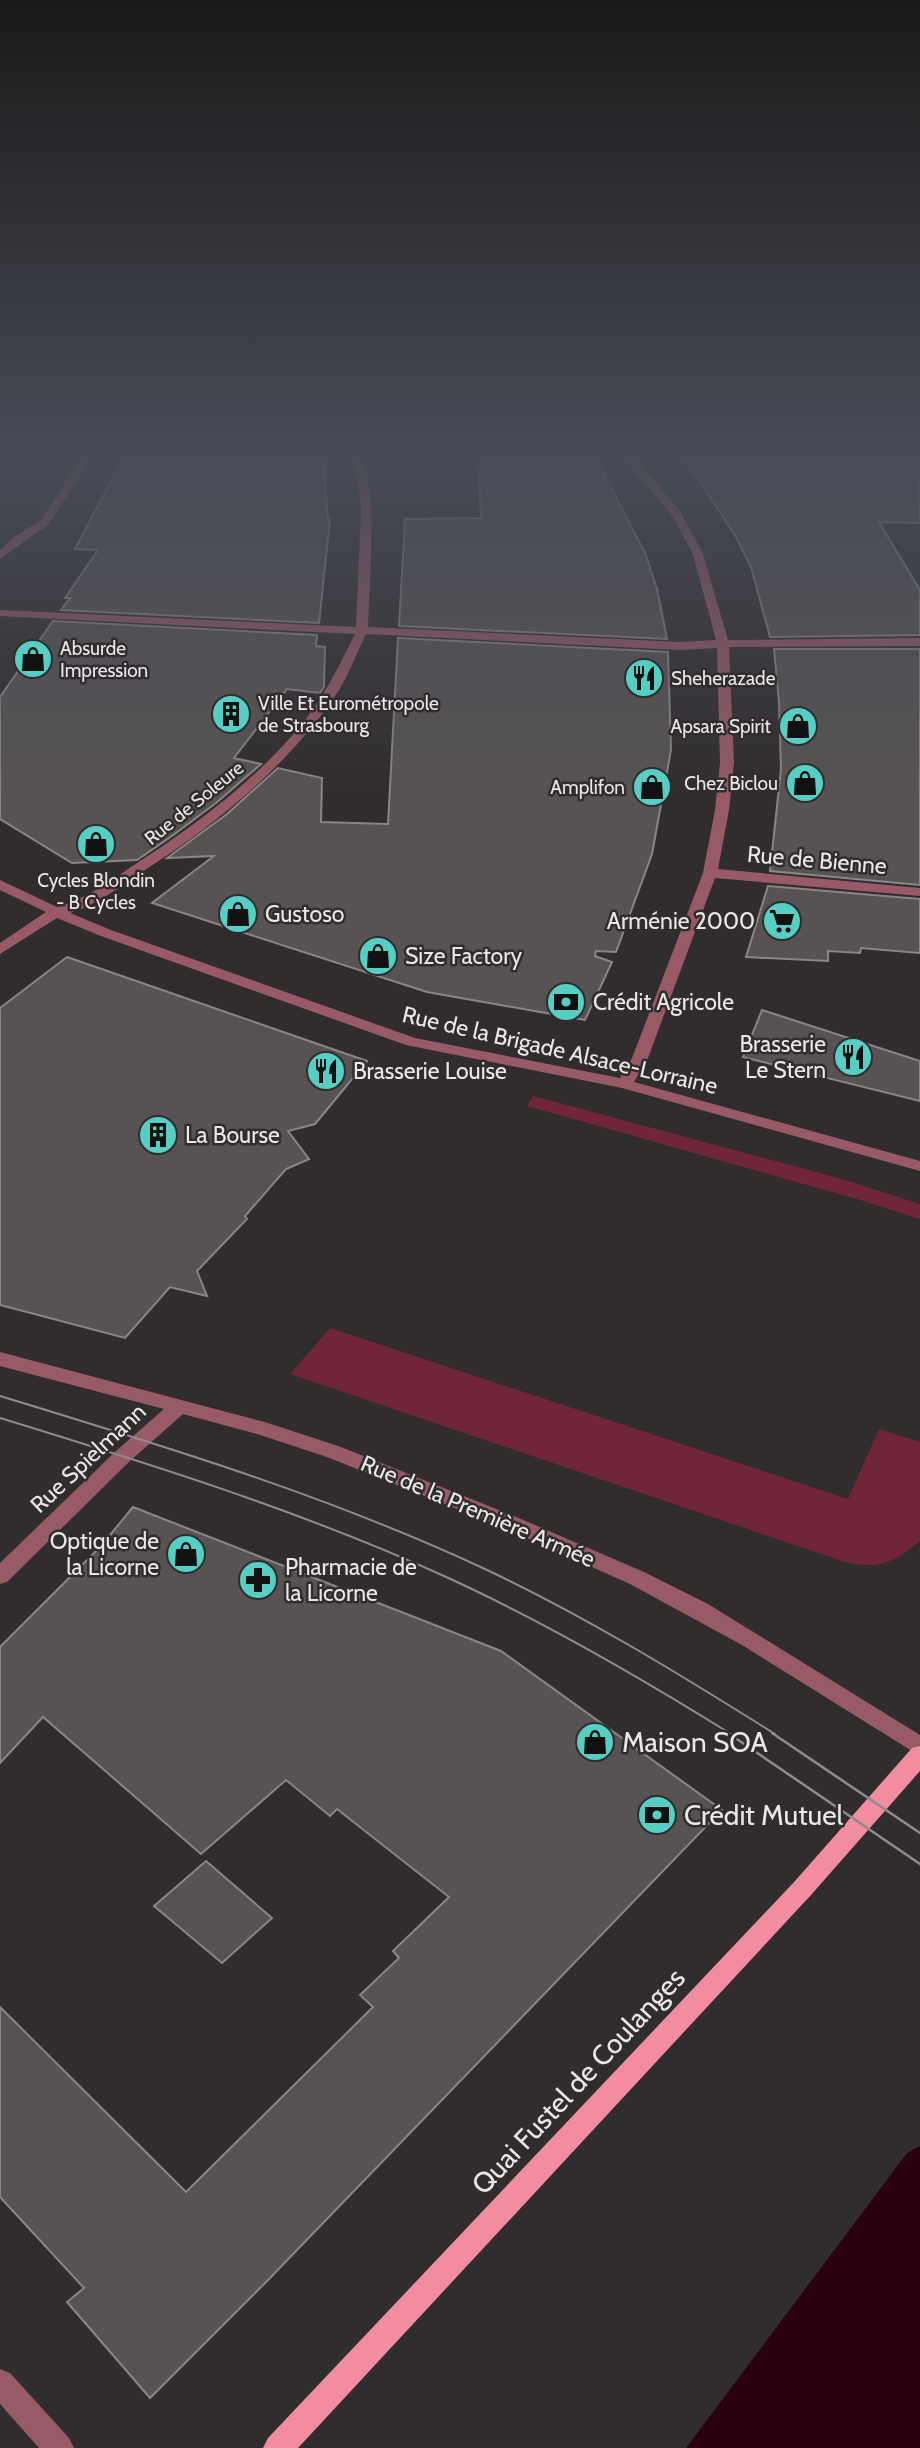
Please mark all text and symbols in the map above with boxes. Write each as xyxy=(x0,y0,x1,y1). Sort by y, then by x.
place label: Absurde Impression xyxy=(60,637,148,682)
shop icon: Absurde Impression xyxy=(12,638,54,680)
restaurant icon: Sheherazade xyxy=(623,657,665,699)
place label: Sheherazade xyxy=(671,667,776,690)
place label: Ville Et Eurométropole de Strasbourg xyxy=(258,692,439,737)
building icon: Ville Et Eurométropole de Strasbourg xyxy=(210,693,252,735)
shop icon: Apsara Spirit xyxy=(777,705,819,747)
place label: Apsara Spirit xyxy=(670,715,772,738)
street label: Rue de Soleure xyxy=(140,756,248,850)
shop icon: Chez Biclou xyxy=(784,762,826,804)
shop icon: Amplifon xyxy=(631,766,673,808)
place label: Chez Biclou xyxy=(684,772,778,795)
place label: Amplifon xyxy=(550,776,625,799)
shop icon: Cycles Blondin - B Cycles xyxy=(75,823,117,865)
street label: Rue de Bienne xyxy=(746,840,888,880)
place label: Cycles Blondin - B Cycles xyxy=(37,869,155,914)
shop icon: Gustoso xyxy=(217,893,259,935)
place label: Gustoso xyxy=(265,900,344,928)
supermarket icon: Arménie 2000 xyxy=(761,900,803,942)
place label: Arménie 2000 xyxy=(607,907,755,935)
shop icon: Size Factory xyxy=(357,935,399,977)
place label: Size Factory xyxy=(405,942,522,970)
bank icon: Crédit Agricole xyxy=(545,981,587,1023)
place label: Crédit Agricole xyxy=(593,988,734,1016)
street label: Rue de la Brigade Alsace-Lorraine xyxy=(400,1000,721,1100)
place label: Brasserie Le Stern xyxy=(740,1030,826,1084)
restaurant icon: Brasserie Le Stern xyxy=(832,1036,874,1078)
restaurant icon: Brasserie Louise xyxy=(305,1050,347,1092)
place label: Brasserie Louise xyxy=(353,1057,507,1085)
building icon: La Bourse xyxy=(137,1114,179,1156)
place label: La Bourse xyxy=(185,1121,280,1149)
street label: Rue Spielmann xyxy=(24,1397,152,1519)
street label: Rue de la Première Armée xyxy=(357,1449,599,1573)
place label: Optique de la Licorne xyxy=(50,1527,159,1581)
shop icon: Optique de la Licorne xyxy=(165,1533,207,1575)
place label: Pharmacie de la Licorne xyxy=(285,1553,417,1607)
pharmacy icon: Pharmacie de la Licorne xyxy=(237,1559,279,1601)
shop icon: Maison SOA xyxy=(574,1721,616,1763)
place label: Maison SOA xyxy=(622,1725,768,1759)
bank icon: Crédit Mutuel xyxy=(636,1794,678,1836)
place label: Crédit Mutuel xyxy=(684,1798,844,1832)
street label: Quai Fustel de Coulanges xyxy=(464,1961,692,2201)

